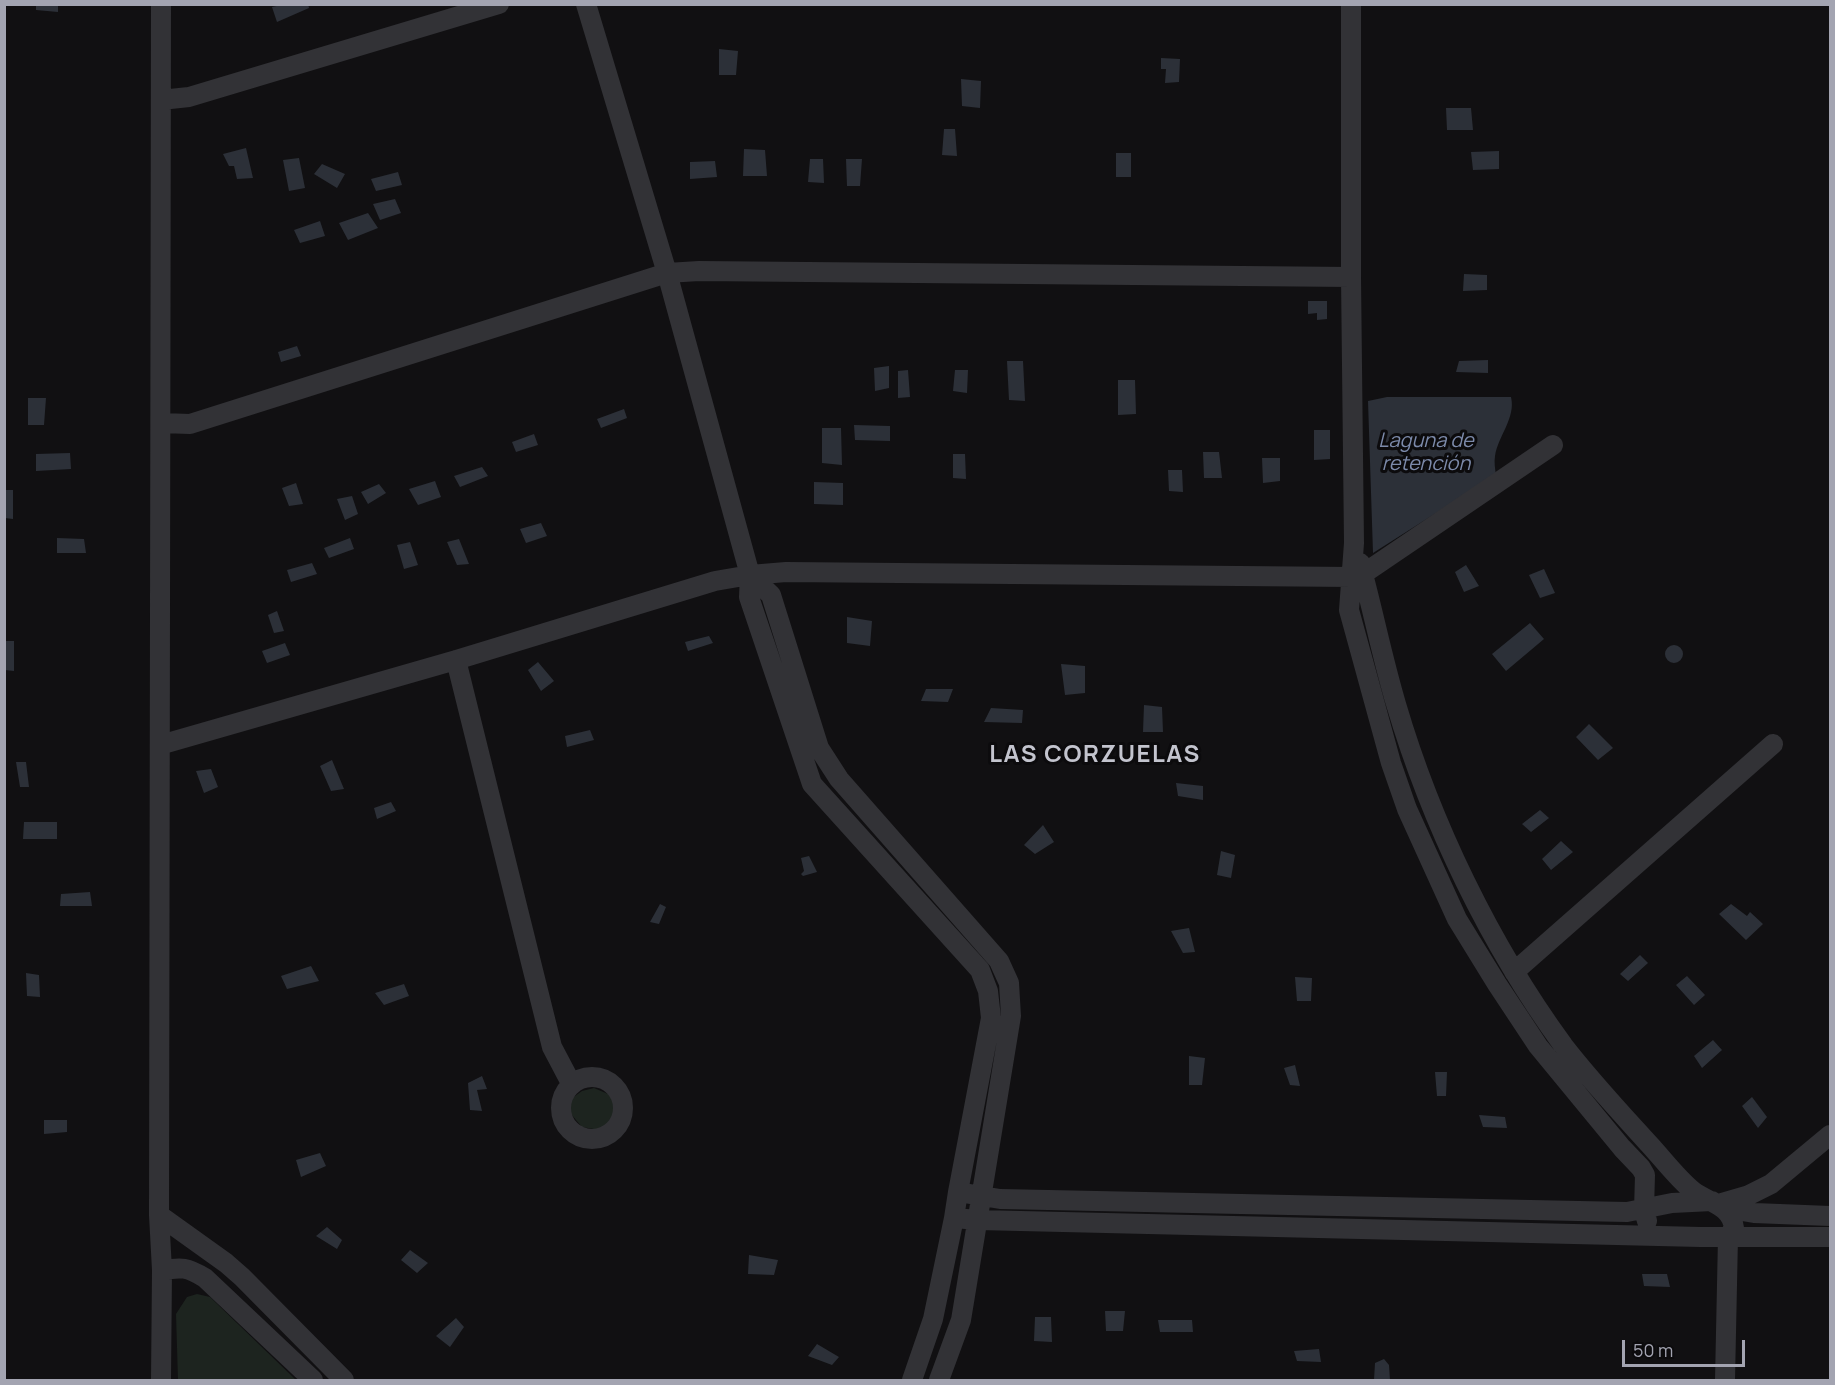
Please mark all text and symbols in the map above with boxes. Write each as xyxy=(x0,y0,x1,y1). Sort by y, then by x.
water label: Laguna de retención xyxy=(1378,429,1474,476)
district label: LAS CORZUELAS xyxy=(989,741,1201,769)
scale bar xyxy=(1625,1328,1748,1366)
text: 50 m xyxy=(1633,1338,1673,1362)

